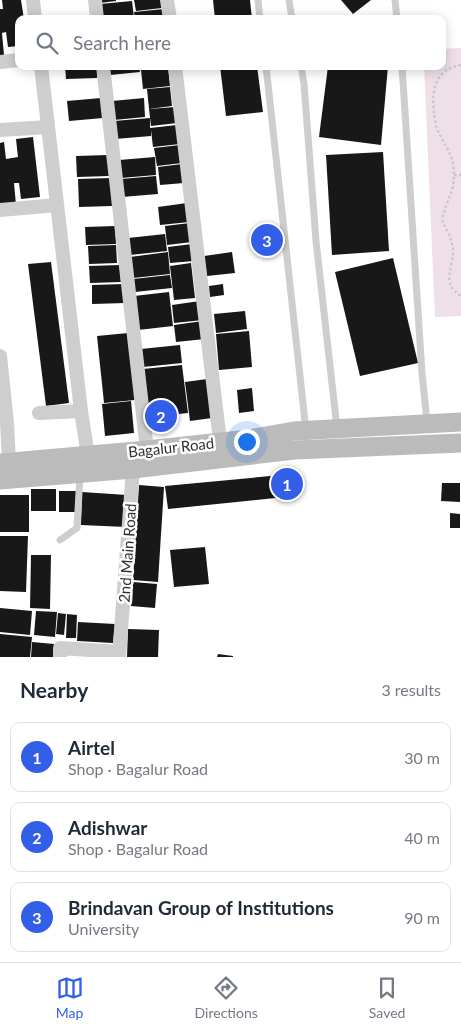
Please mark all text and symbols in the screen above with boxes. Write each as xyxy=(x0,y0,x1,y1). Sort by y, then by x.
search box xyxy=(15,15,446,70)
icon: search xyxy=(33,29,61,57)
text: Search here xyxy=(73,31,171,54)
pin: 3 xyxy=(251,221,283,259)
pin: 2 xyxy=(145,397,177,435)
your location xyxy=(234,429,260,455)
street label: Bagalur Road xyxy=(127,434,215,460)
pin: 1 xyxy=(271,465,303,503)
street label: 2nd Main Road xyxy=(115,503,139,603)
text: Nearby xyxy=(20,677,88,702)
text: 3 results xyxy=(381,680,441,699)
text: Airtel xyxy=(68,736,115,759)
text: 1 xyxy=(32,748,42,767)
text: 30 m xyxy=(404,748,440,767)
text: Shop · Bagalur Road xyxy=(68,759,208,778)
text: Adishwar xyxy=(68,816,147,839)
text: 2 xyxy=(32,828,42,847)
text: 40 m xyxy=(404,828,440,847)
text: Shop · Bagalur Road xyxy=(68,839,208,858)
text: Brindavan Group of Institutions xyxy=(68,896,334,919)
text: 3 xyxy=(32,908,42,927)
text: 90 m xyxy=(404,908,440,927)
text: University xyxy=(68,919,139,938)
tab: Map xyxy=(56,974,84,1021)
tab: Directions xyxy=(195,974,258,1021)
tab: Saved xyxy=(369,974,405,1021)

